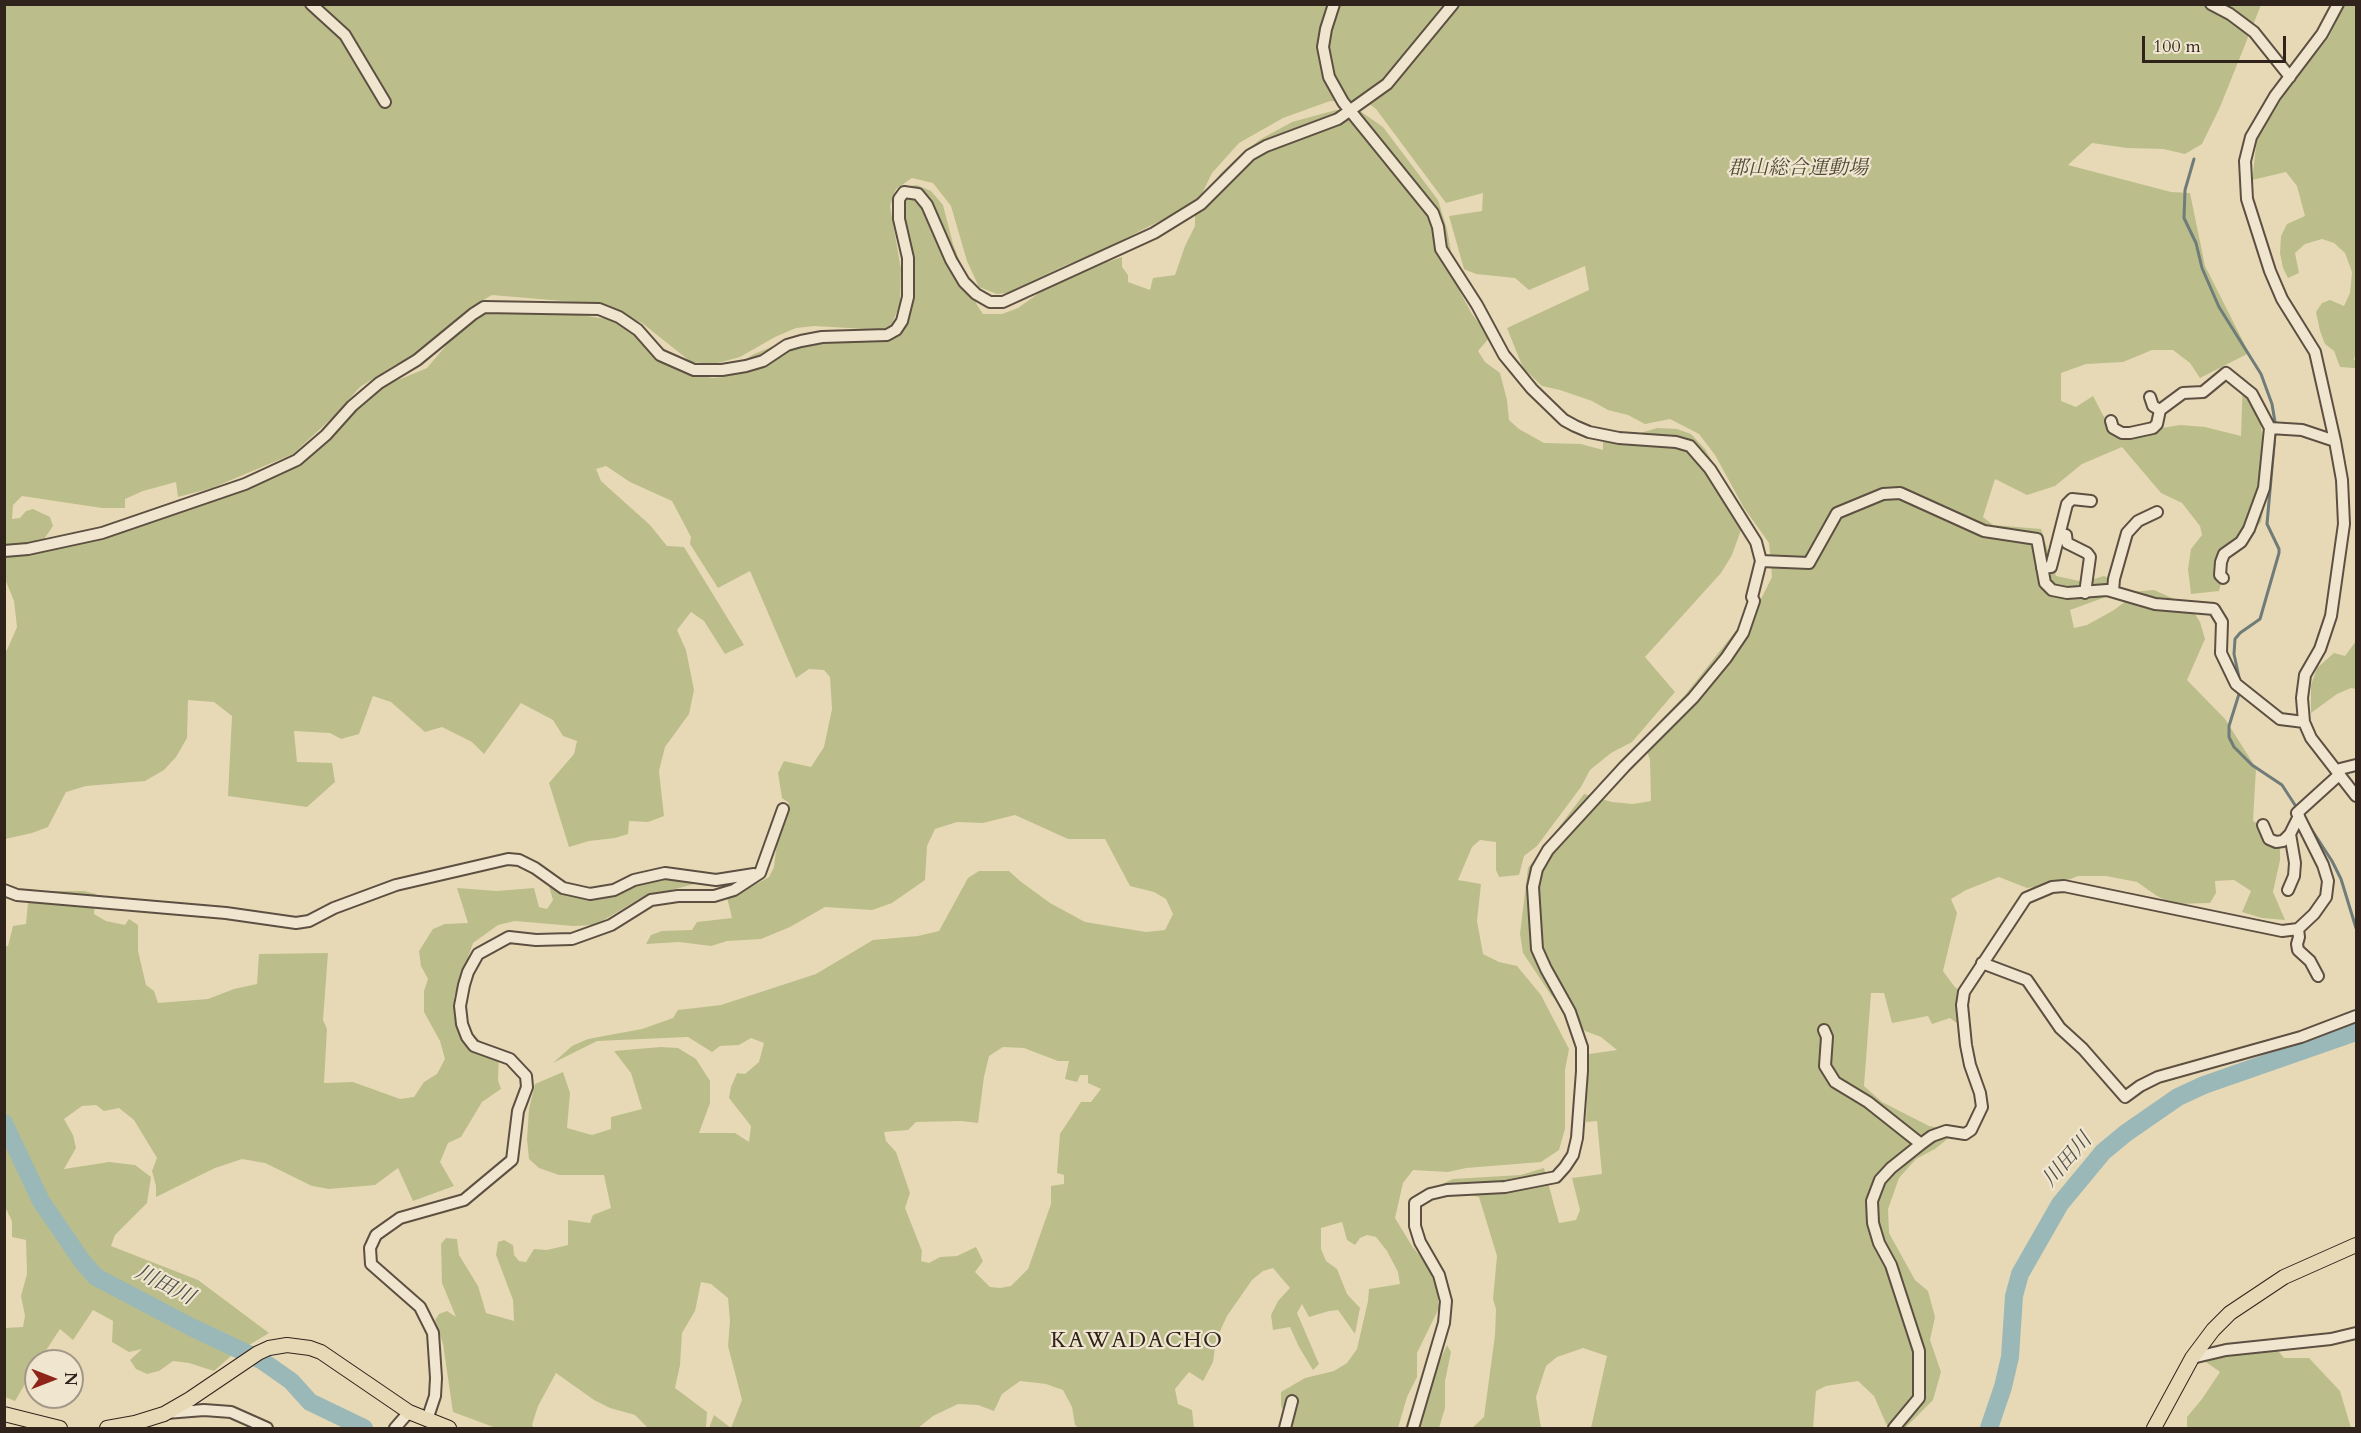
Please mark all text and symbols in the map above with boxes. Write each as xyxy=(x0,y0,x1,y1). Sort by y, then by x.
scale bar xyxy=(2145,24,2289,62)
text: 100 m xyxy=(2153,34,2201,59)
park label: 郡山総合運動場 xyxy=(1728,157,1868,181)
water label: 川田川 xyxy=(2038,1129,2098,1193)
water label: 川田川 xyxy=(130,1260,198,1312)
district label: KAWADACHO xyxy=(1050,1329,1224,1355)
north arrow xyxy=(24,1349,84,1409)
text: N xyxy=(59,1372,81,1386)

